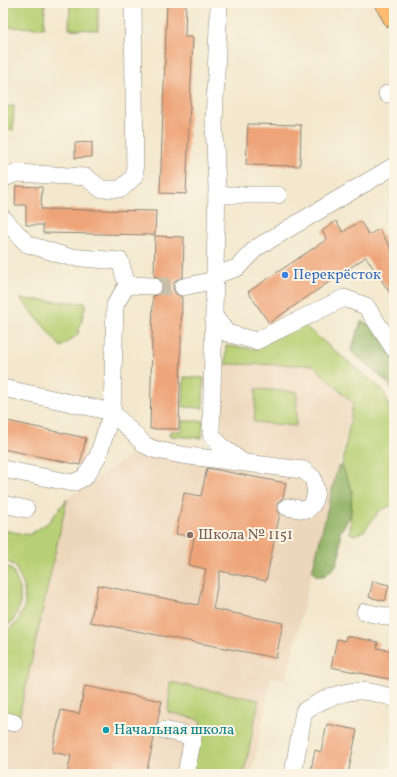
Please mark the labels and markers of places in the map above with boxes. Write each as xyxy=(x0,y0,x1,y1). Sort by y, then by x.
place label: Перекрёсток xyxy=(293,265,381,286)
marker: Перекрёсток xyxy=(280,270,290,280)
place label: Школа № 1151 xyxy=(198,525,293,546)
marker: Школа № 1151 xyxy=(185,530,195,540)
place label: Начальная школа xyxy=(114,720,234,741)
marker: Начальная школа xyxy=(101,725,111,735)

